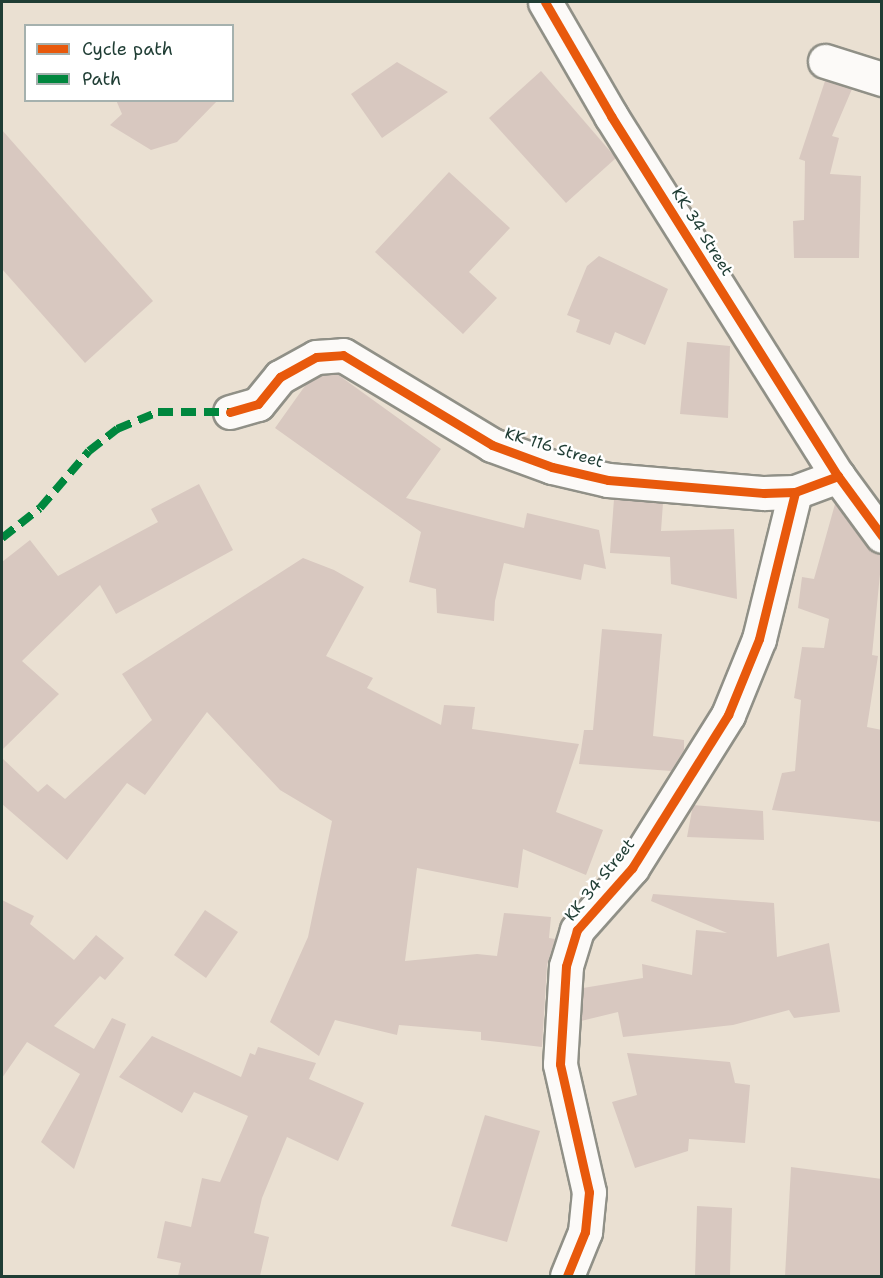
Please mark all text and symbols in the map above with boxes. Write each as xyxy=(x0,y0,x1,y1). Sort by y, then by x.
legend xyxy=(24,24,234,102)
text: Cycle path xyxy=(82,37,173,61)
text: Path xyxy=(82,67,121,91)
street label: KK 34 Street xyxy=(667,184,737,280)
street label: KK 116 Street xyxy=(502,424,606,472)
street label: KK 34 Street xyxy=(561,835,639,925)

